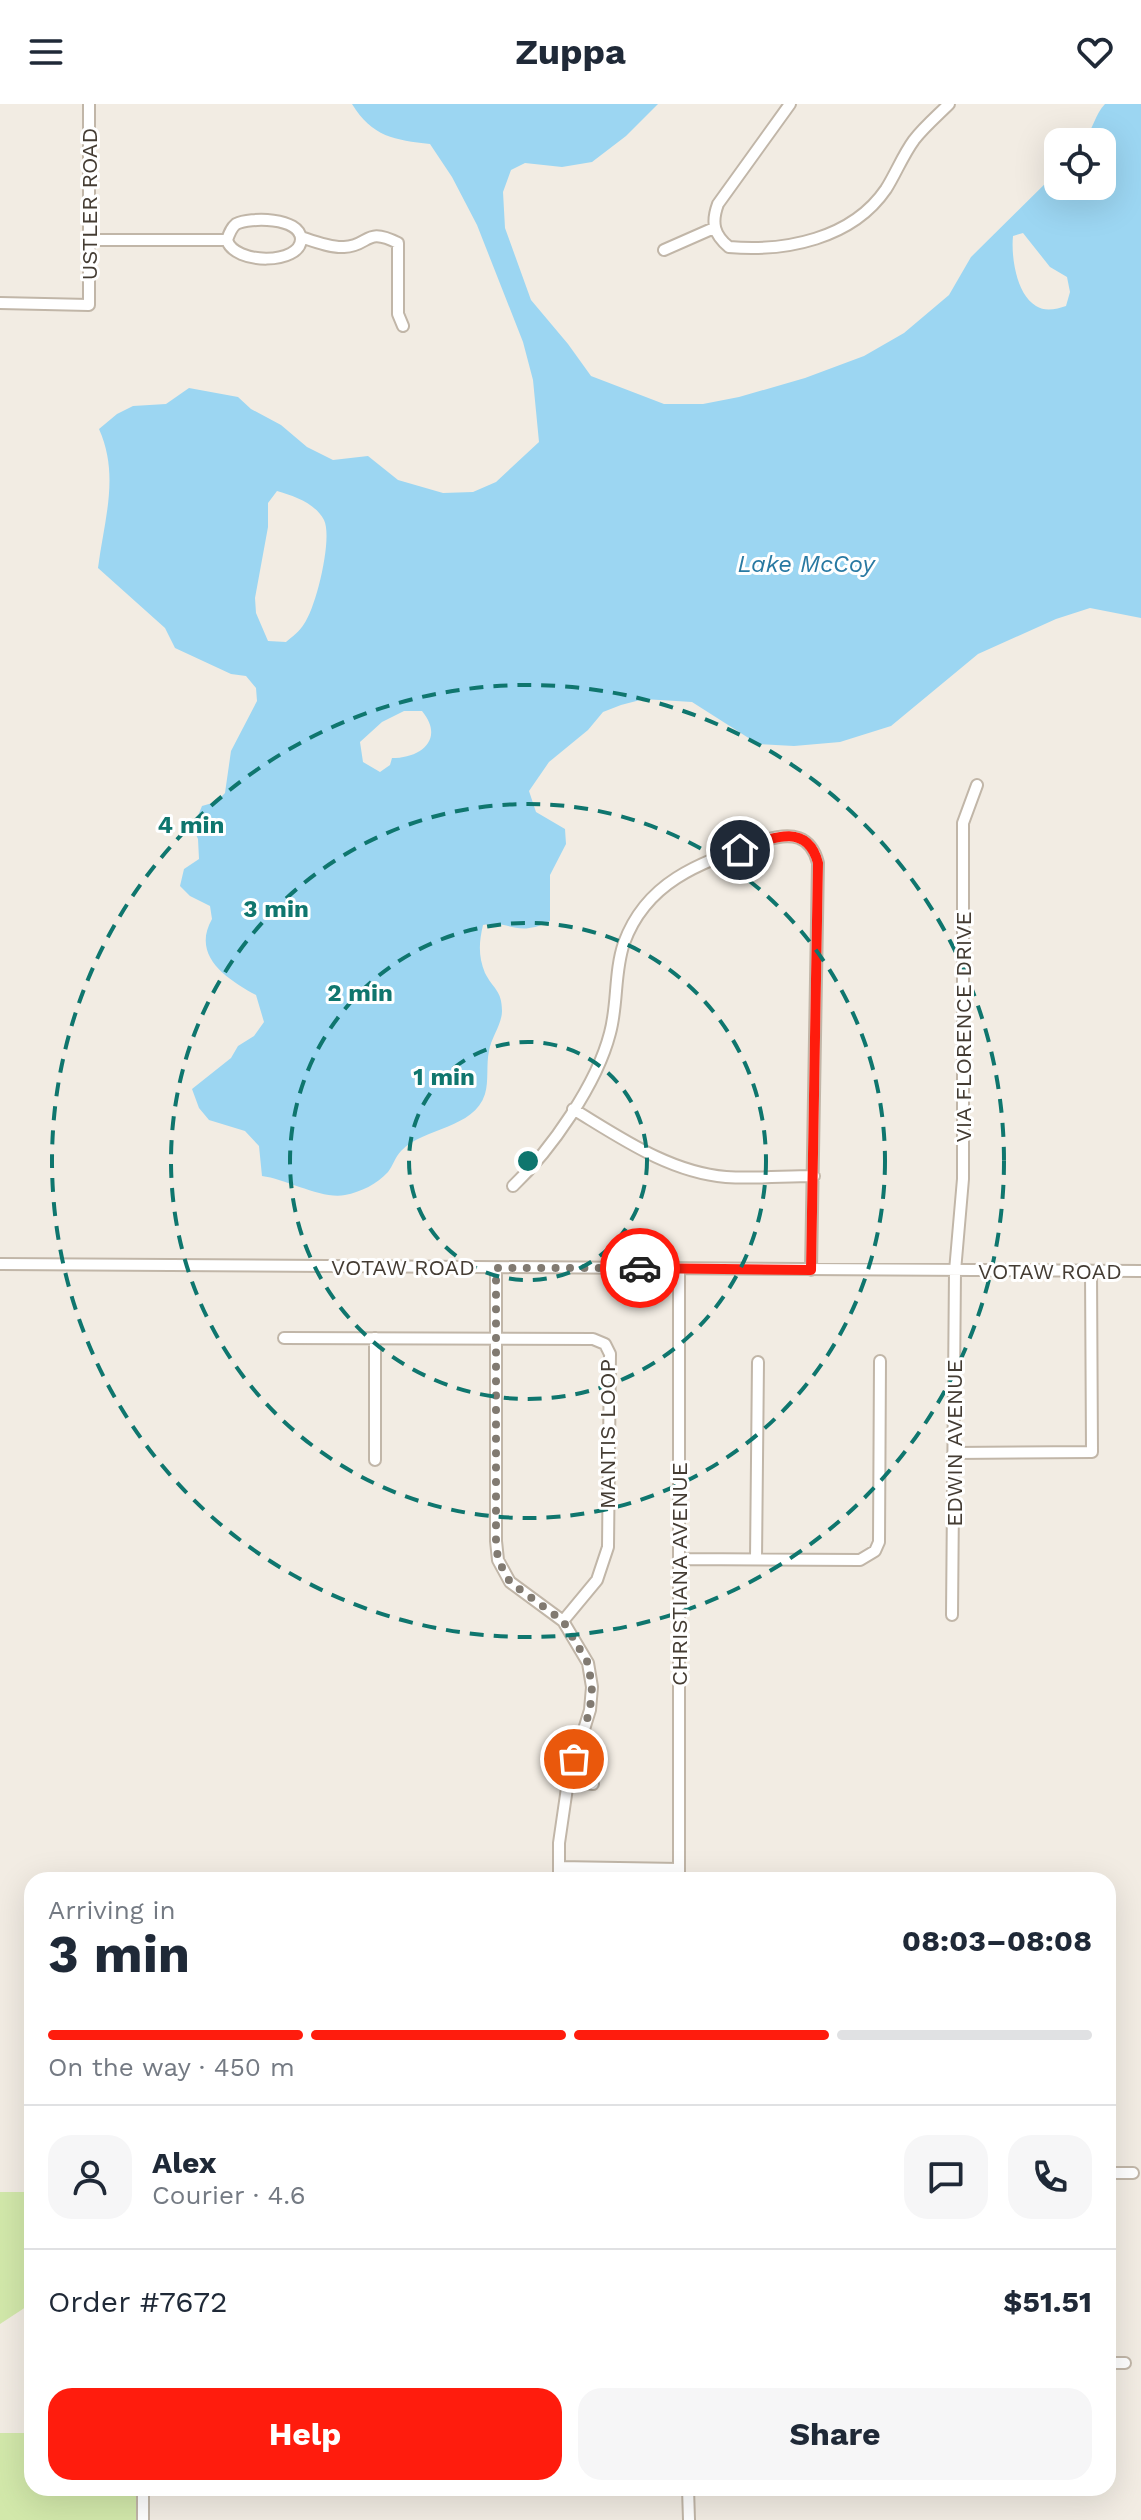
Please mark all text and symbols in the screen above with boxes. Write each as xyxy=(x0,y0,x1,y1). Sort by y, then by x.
icon: menu xyxy=(24,30,68,74)
icon: heart xyxy=(1073,30,1117,74)
text: Zuppa xyxy=(515,31,626,73)
street label: USTLER ROAD xyxy=(77,128,102,280)
map controls xyxy=(1044,128,1116,200)
button: locate xyxy=(1044,128,1116,200)
water label: Lake McCoy xyxy=(737,550,876,578)
text: 4 min xyxy=(158,811,224,839)
pin xyxy=(706,816,774,884)
icon: home xyxy=(718,828,762,872)
text: 3 min xyxy=(243,895,309,923)
street label: VIA FLORENCE DRIVE xyxy=(951,911,976,1143)
text: 2 min xyxy=(327,979,393,1007)
text: 1 min xyxy=(413,1063,475,1091)
centre of rings xyxy=(514,1147,542,1175)
courier xyxy=(600,1228,680,1308)
icon: car xyxy=(618,1246,662,1290)
street label: VOTAW ROAD xyxy=(331,1255,475,1280)
street label: VOTAW ROAD xyxy=(978,1259,1122,1284)
street label: MANTIS LOOP xyxy=(595,1359,620,1509)
street label: EDWIN AVENUE xyxy=(942,1359,967,1527)
street label: CHRISTIANA AVENUE xyxy=(667,1462,692,1686)
pin xyxy=(540,1725,608,1793)
icon: bag xyxy=(552,1737,596,1781)
text: Arriving in xyxy=(48,1895,176,1925)
text: 08:03–08:08 xyxy=(902,1923,1092,1958)
text: 3 min xyxy=(48,1924,190,1985)
text: On the way · 450 m xyxy=(48,2052,295,2082)
button: person xyxy=(48,2135,132,2219)
button: chat xyxy=(904,2135,988,2219)
button: phone xyxy=(1008,2135,1092,2219)
text: Alex xyxy=(152,2145,216,2180)
text: Courier · 4.6 xyxy=(152,2180,306,2210)
text: Order #7672 xyxy=(48,2284,228,2319)
text: $51.51 xyxy=(1003,2284,1092,2319)
button: Help xyxy=(48,2388,562,2480)
button: Share xyxy=(578,2388,1092,2480)

